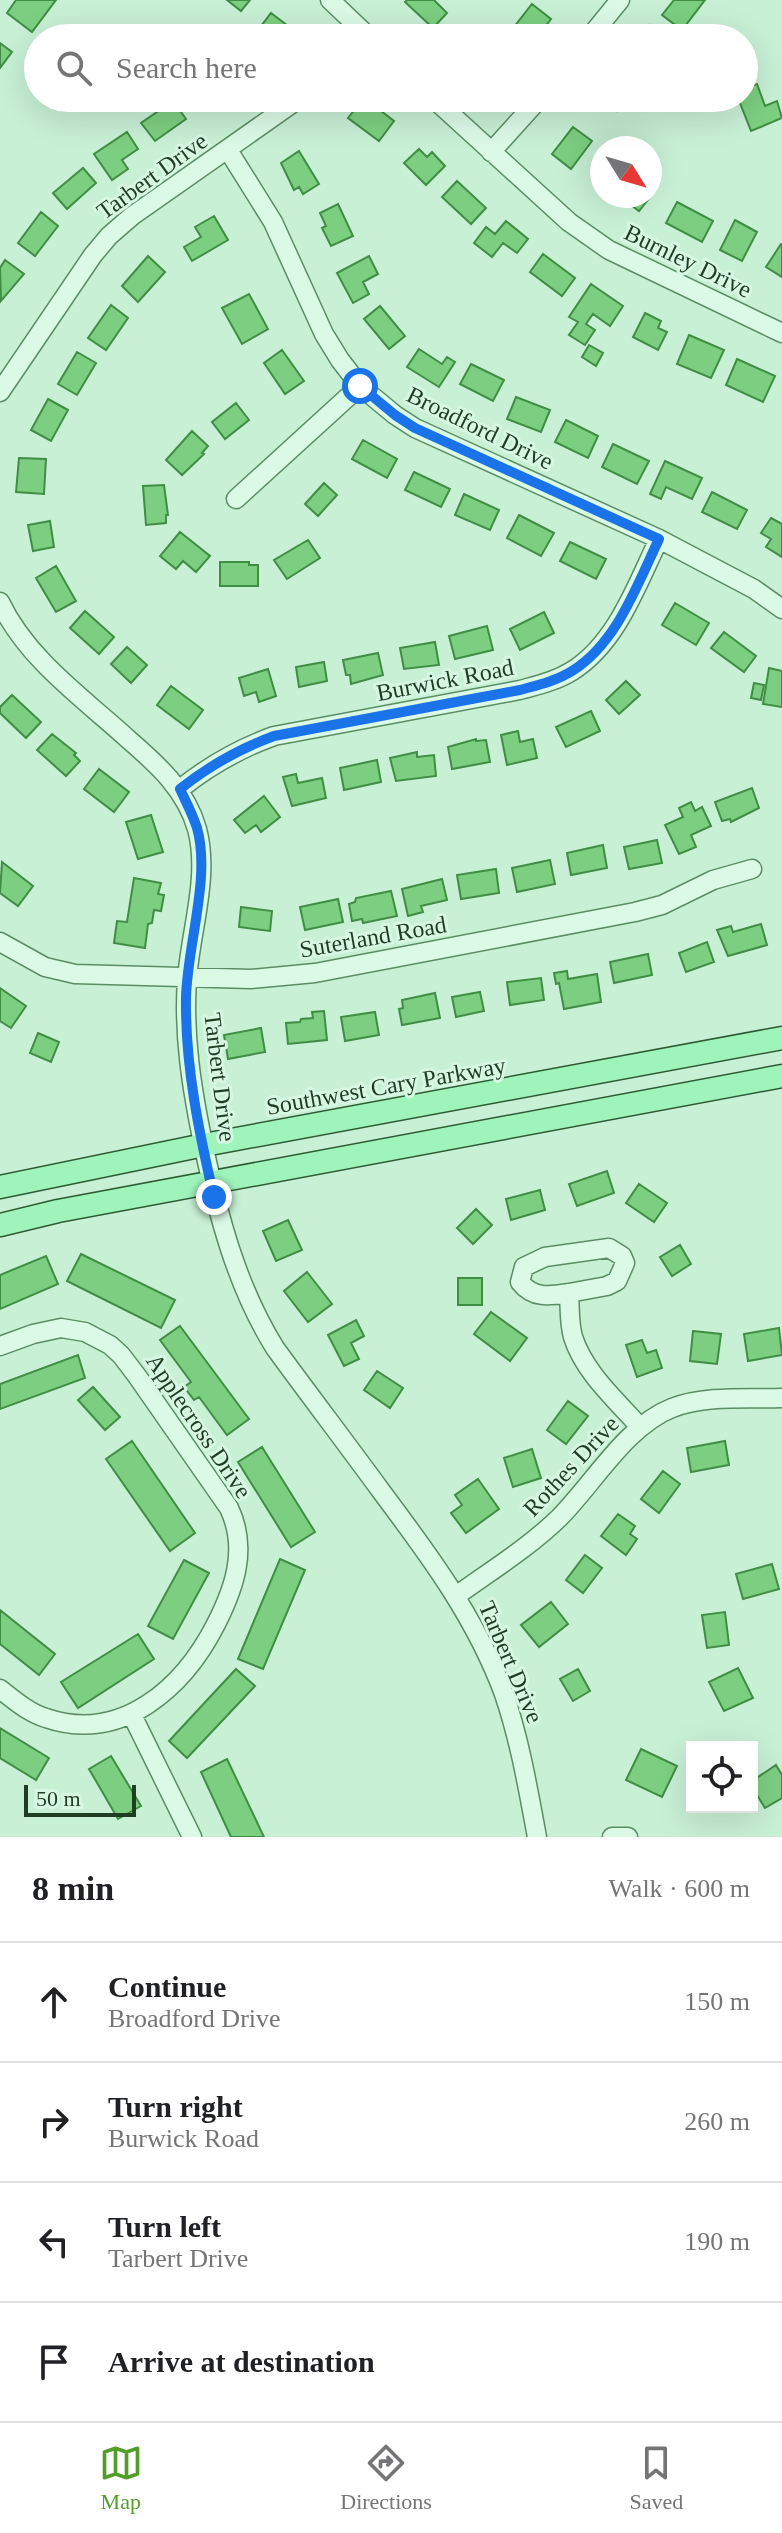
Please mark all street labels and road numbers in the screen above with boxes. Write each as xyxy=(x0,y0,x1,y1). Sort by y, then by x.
street label: Tarbert Drive xyxy=(92,127,212,225)
street label: Burnley Drive xyxy=(620,219,756,303)
street label: Broadford Drive xyxy=(403,381,557,475)
street label: Burwick Road xyxy=(374,654,516,706)
street label: Suterland Road xyxy=(298,911,448,963)
street label: Tarbert Drive xyxy=(199,1011,241,1143)
street label: Southwest Cary Parkway xyxy=(264,1052,508,1120)
street label: Applecross Drive xyxy=(141,1349,257,1503)
street label: Rothes Drive xyxy=(518,1411,624,1521)
street label: Tarbert Drive xyxy=(474,1597,548,1727)

